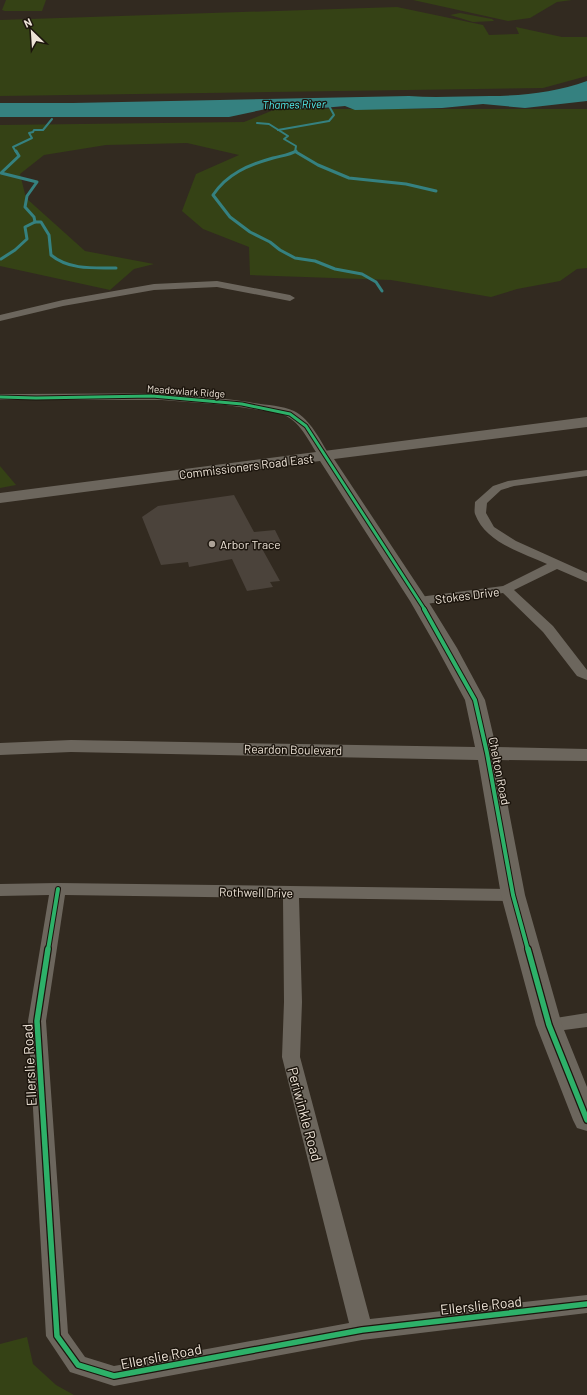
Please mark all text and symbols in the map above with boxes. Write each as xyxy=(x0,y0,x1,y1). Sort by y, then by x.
north arrow xyxy=(12,12,52,52)
text: N xyxy=(21,15,34,30)
water label: Thames River xyxy=(262,97,327,111)
street label: Meadowlark Ridge xyxy=(147,382,225,400)
street label: Commissioners Road East xyxy=(178,451,314,481)
place label: Arbor Trace xyxy=(220,537,281,551)
marker: Arbor Trace xyxy=(207,539,217,549)
street label: Stokes Drive xyxy=(434,584,500,606)
street label: Chelton Road xyxy=(487,736,513,806)
street label: Reardon Boulevard xyxy=(244,741,342,757)
street label: Rothwell Drive xyxy=(219,884,293,900)
street label: Ellerslie Road xyxy=(18,1024,40,1106)
street label: Periwinkle Road xyxy=(284,1065,326,1163)
street label: Ellerslie Road xyxy=(439,1292,523,1318)
street label: Ellerslie Road xyxy=(119,1340,203,1372)

